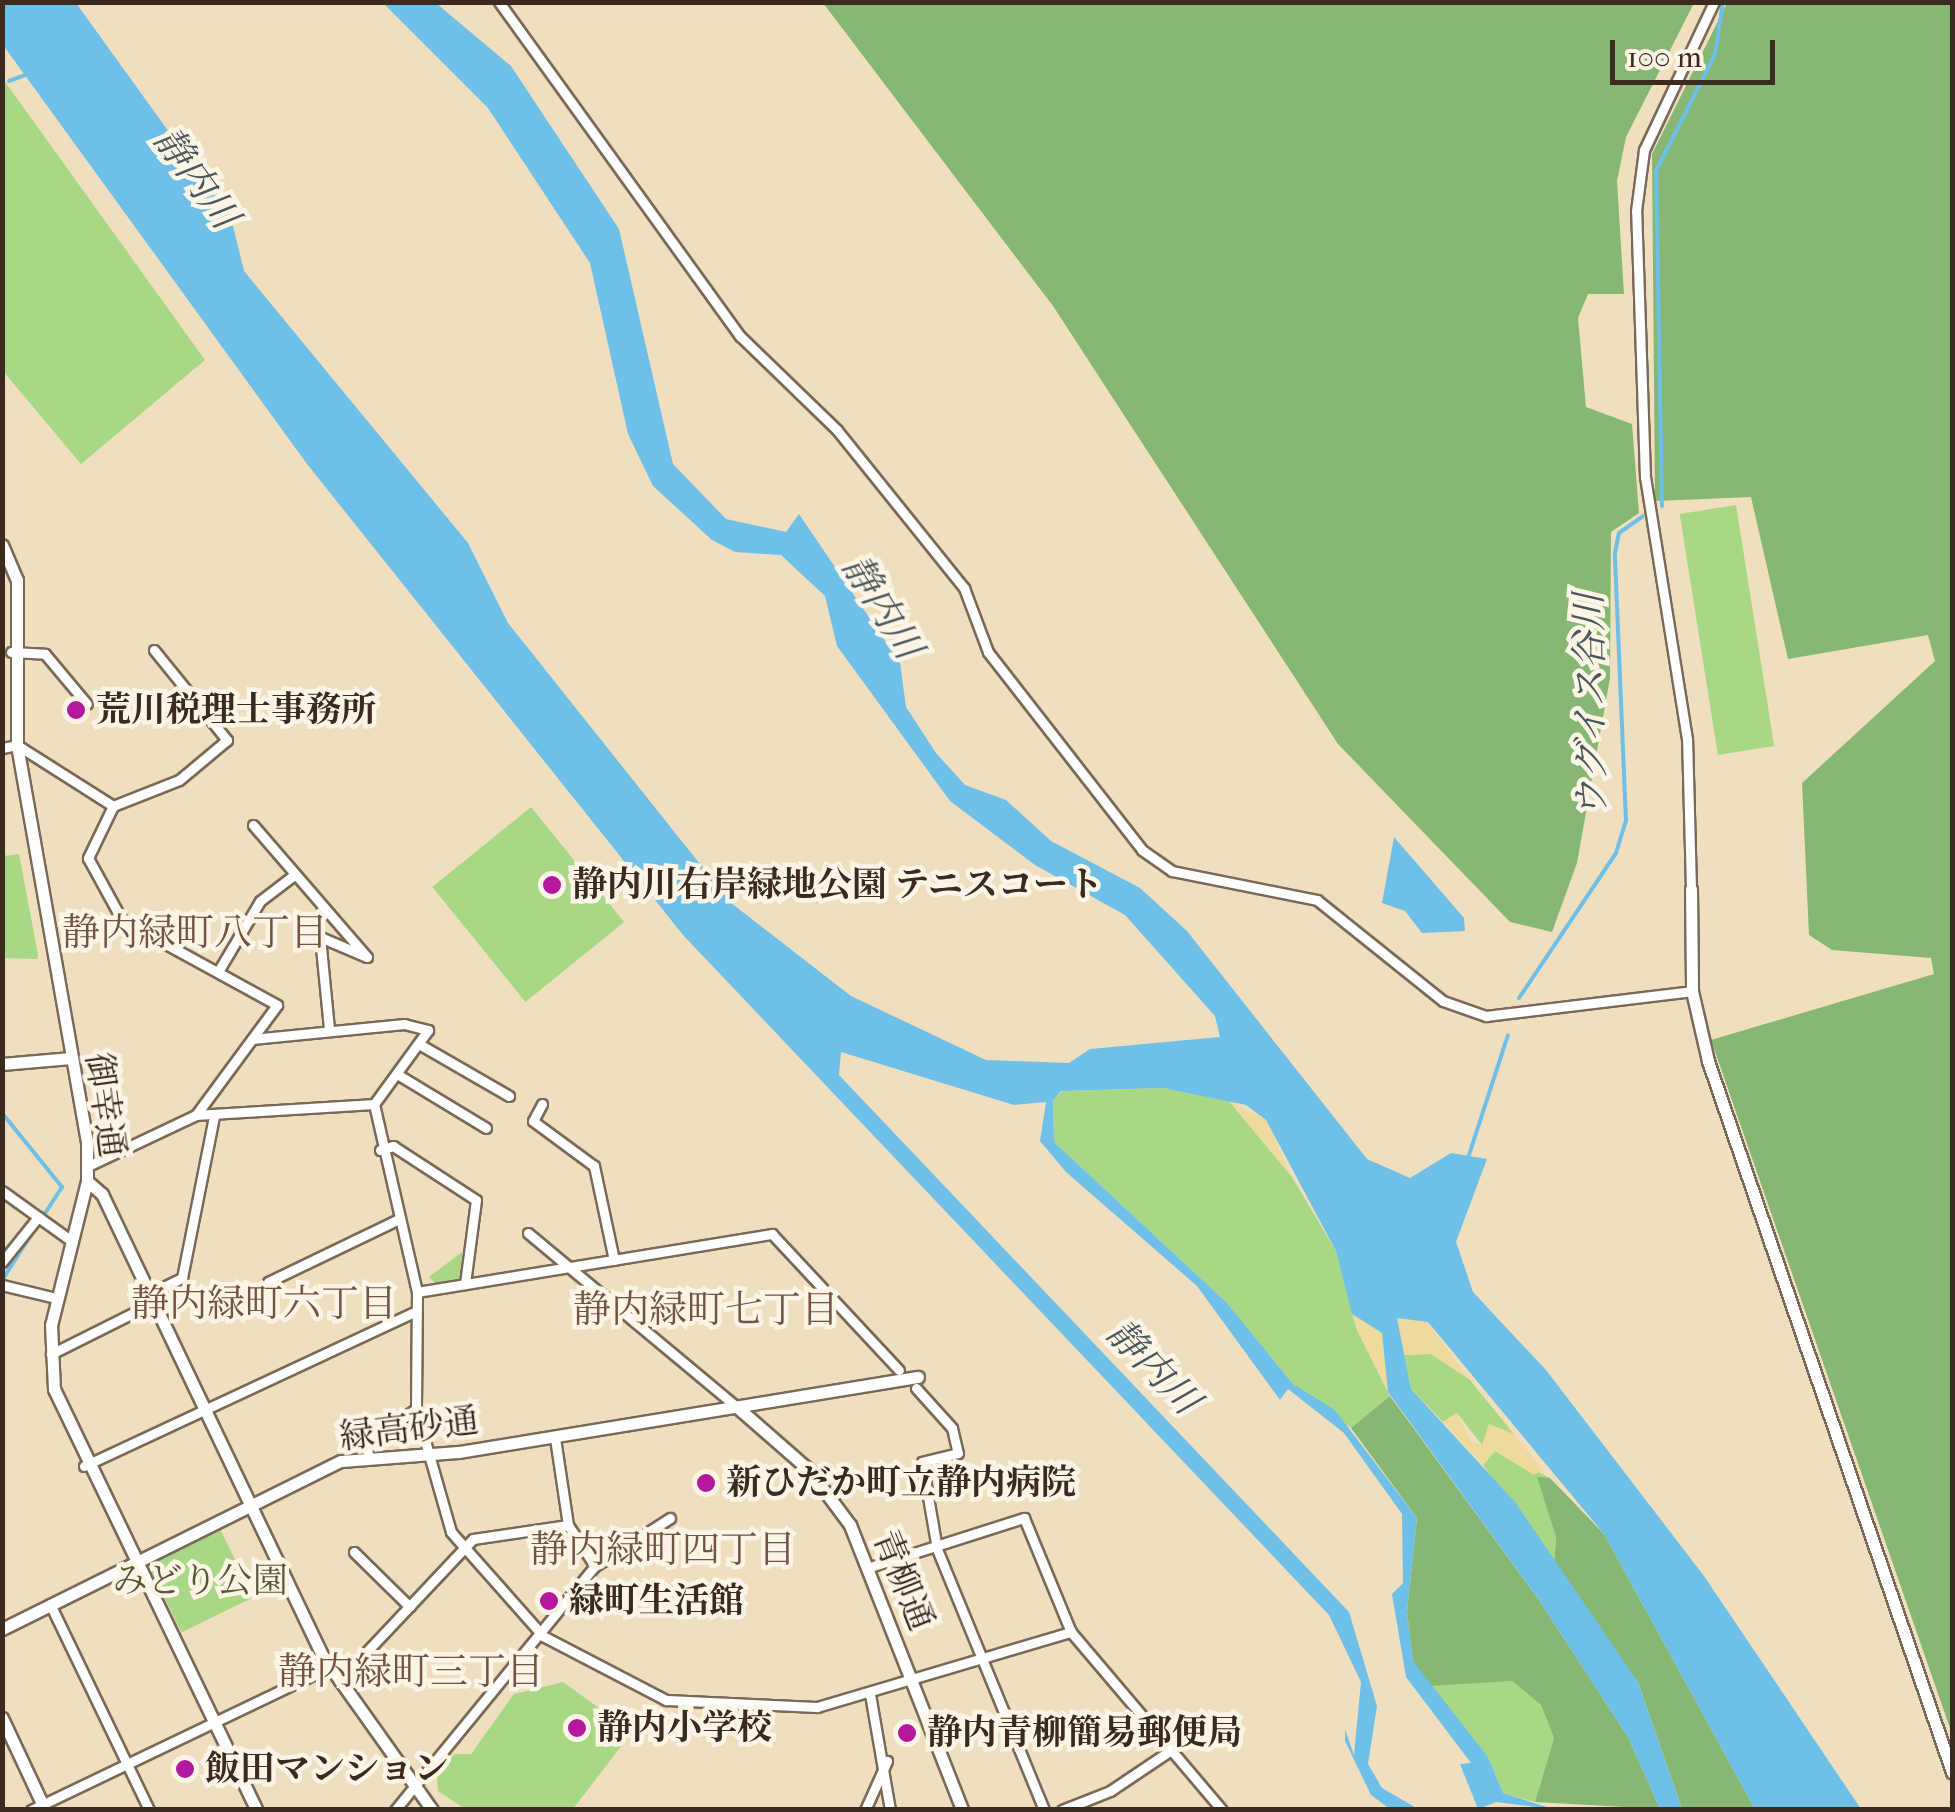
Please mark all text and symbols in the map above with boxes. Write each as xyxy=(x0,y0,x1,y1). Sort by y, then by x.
scale bar xyxy=(1615,20,1780,82)
text: 100 m xyxy=(1627,40,1702,75)
water label: 静内川 xyxy=(144,118,248,238)
water label: 静内川 xyxy=(832,547,932,667)
water label: ウグイス谷川 xyxy=(1566,592,1616,820)
place label: 荒川税理士事務所 xyxy=(96,689,376,731)
marker: 荒川税理士事務所 xyxy=(65,699,87,721)
place label: 静内川右岸緑地公園 テニスコート xyxy=(572,864,1105,906)
marker: 静内川右岸緑地公園 テニスコート xyxy=(541,874,563,896)
district label: 静内緑町八丁目 xyxy=(62,910,328,956)
street label: 御幸通 xyxy=(77,1050,133,1160)
district label: 静内緑町六丁目 xyxy=(131,1281,397,1327)
district label: 静内緑町七丁目 xyxy=(573,1287,839,1333)
water label: 静内川 xyxy=(1097,1310,1209,1424)
street label: 緑高砂通 xyxy=(337,1400,481,1458)
place label: 新ひだか町立静内病院 xyxy=(726,1462,1076,1504)
marker: 新ひだか町立静内病院 xyxy=(695,1472,717,1494)
street label: 青柳通 xyxy=(864,1523,942,1637)
district label: 静内緑町四丁目 xyxy=(530,1527,796,1573)
park label: みどり公園 xyxy=(113,1560,287,1602)
place label: 緑町生活館 xyxy=(569,1580,744,1622)
marker: 緑町生活館 xyxy=(538,1590,560,1612)
district label: 静内緑町三丁目 xyxy=(278,1649,544,1695)
place label: 静内小学校 xyxy=(597,1707,772,1749)
place label: 静内青柳簡易郵便局 xyxy=(927,1712,1242,1754)
marker: 静内小学校 xyxy=(566,1717,588,1739)
marker: 静内青柳簡易郵便局 xyxy=(896,1722,918,1744)
place label: 飯田マンション xyxy=(205,1748,450,1790)
marker: 飯田マンション xyxy=(174,1758,196,1780)

